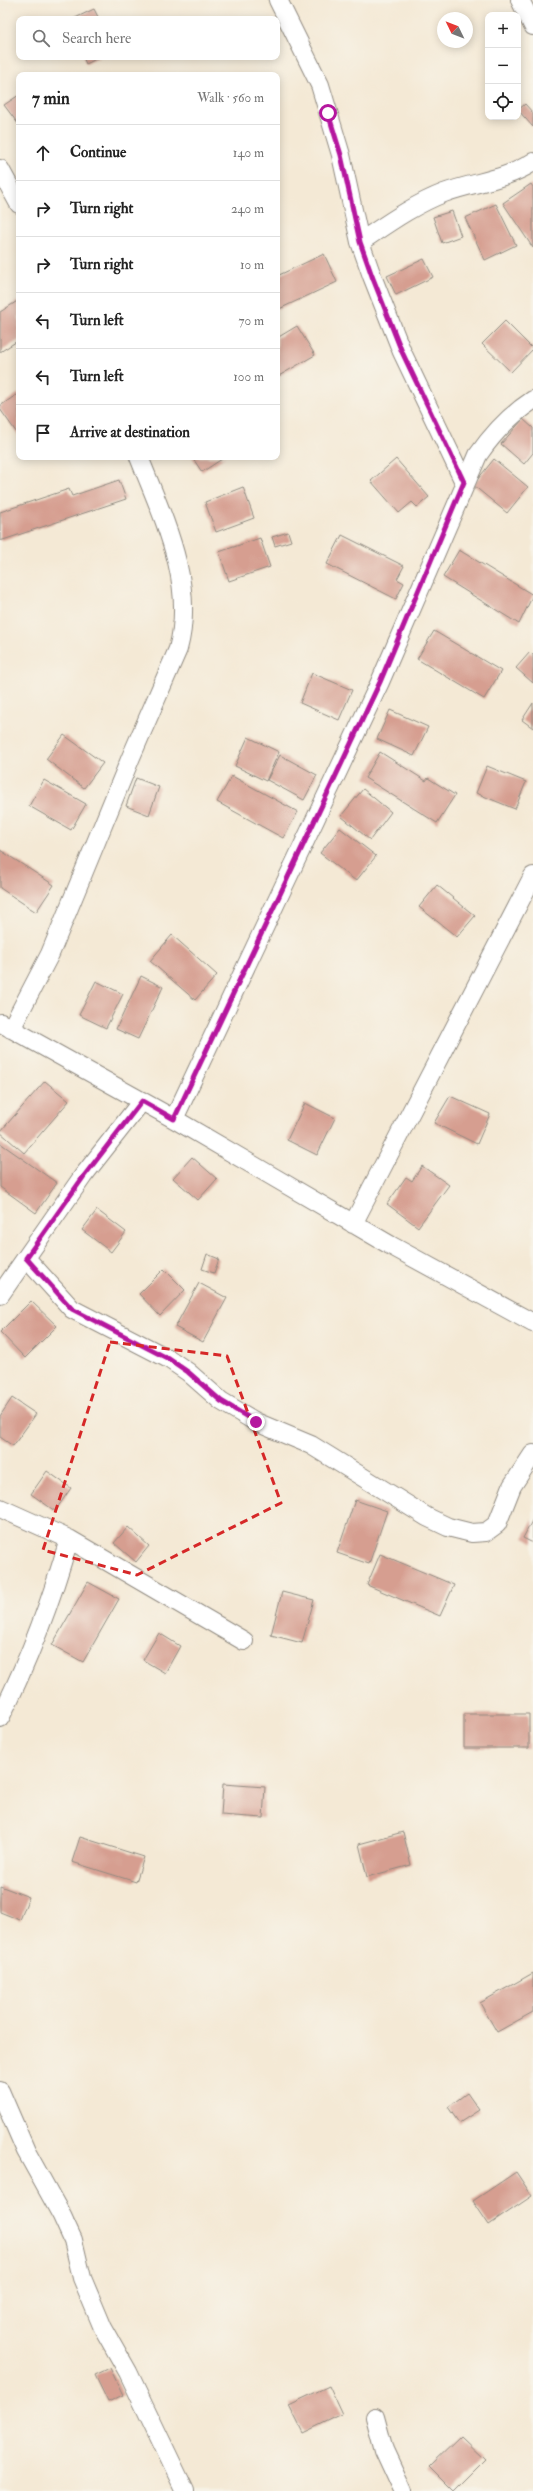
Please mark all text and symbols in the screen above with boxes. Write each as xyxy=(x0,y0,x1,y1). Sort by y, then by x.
north arrow xyxy=(437,12,473,48)
map controls xyxy=(485,12,521,120)
button: + xyxy=(485,12,521,48)
search box xyxy=(16,16,280,60)
icon: search xyxy=(30,27,52,49)
text: Search here xyxy=(62,29,131,48)
button: − xyxy=(485,48,521,84)
button: locate xyxy=(485,84,521,120)
text: 7 min xyxy=(32,88,70,109)
text: Walk · 560 m xyxy=(197,90,264,106)
route start xyxy=(319,104,337,122)
icon: ahead xyxy=(32,142,54,164)
text: Continue xyxy=(70,143,126,162)
text: 140 m xyxy=(233,145,264,161)
icon: right xyxy=(32,198,54,220)
text: Turn right xyxy=(70,199,133,218)
text: 240 m xyxy=(231,201,264,217)
icon: right xyxy=(32,254,54,276)
text: Turn right xyxy=(70,255,133,274)
text: 10 m xyxy=(240,257,264,273)
icon: left xyxy=(32,310,54,332)
text: Turn left xyxy=(70,311,124,330)
text: 70 m xyxy=(239,313,264,329)
icon: left xyxy=(32,366,54,388)
text: Turn left xyxy=(70,367,124,386)
text: 100 m xyxy=(233,369,264,385)
icon: arrive xyxy=(32,422,54,444)
text: Arrive at destination xyxy=(70,423,190,442)
route end xyxy=(247,1413,265,1431)

